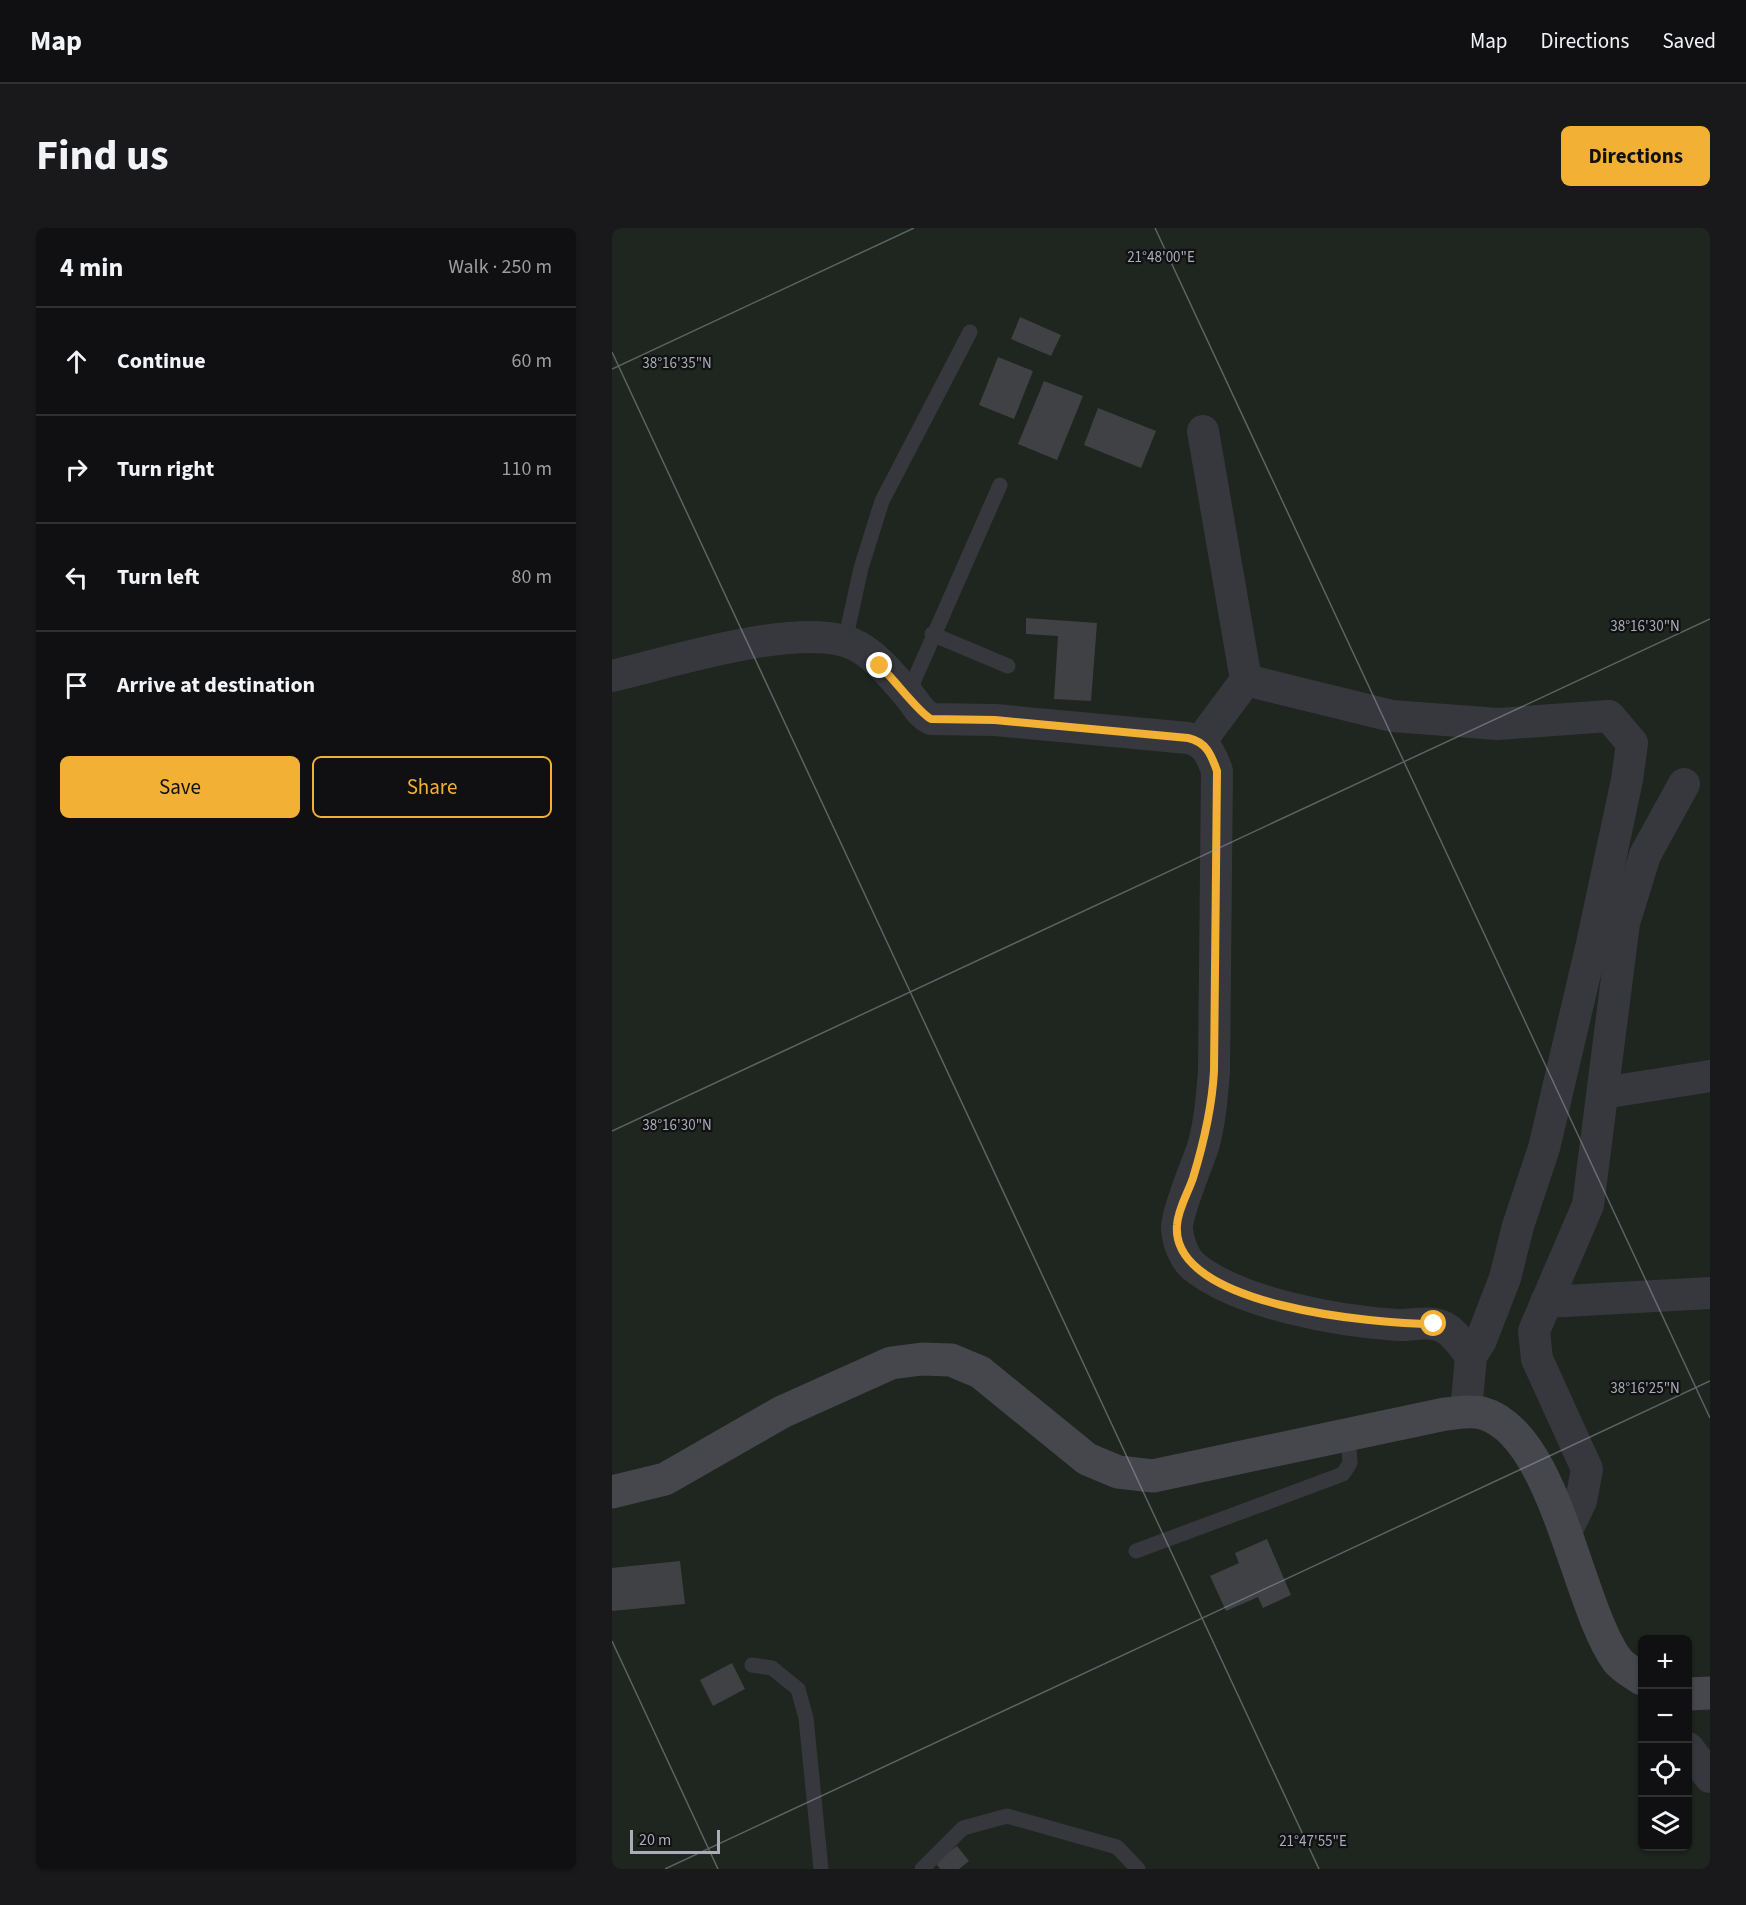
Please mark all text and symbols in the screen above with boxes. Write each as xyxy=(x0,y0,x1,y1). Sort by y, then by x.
text: Map xyxy=(30,21,82,61)
text: Map xyxy=(1470,26,1508,56)
text: Directions xyxy=(1541,26,1629,56)
text: Saved xyxy=(1662,26,1716,56)
text: Find us xyxy=(36,126,169,186)
button: Directions xyxy=(1561,126,1710,186)
text: 21°48'00"E xyxy=(1127,247,1195,268)
text: 4 min xyxy=(60,249,123,286)
text: Walk · 250 m xyxy=(448,253,552,281)
icon: ahead xyxy=(60,345,93,378)
text: Continue xyxy=(117,345,206,377)
text: 60 m xyxy=(512,347,552,375)
text: 38°16'35"N xyxy=(642,353,712,374)
icon: right xyxy=(60,453,93,486)
text: Turn right xyxy=(117,453,214,485)
text: 110 m xyxy=(502,455,552,483)
icon: left xyxy=(60,561,93,594)
text: Turn left xyxy=(117,561,199,593)
text: 80 m xyxy=(512,563,552,591)
text: 38°16'30"N xyxy=(1610,616,1680,637)
route end xyxy=(866,652,892,678)
icon: arrive xyxy=(60,669,93,702)
text: Arrive at destination xyxy=(117,669,315,701)
button: Save xyxy=(60,756,300,818)
button: Share xyxy=(312,756,552,818)
text: 38°16'30"N xyxy=(642,1115,712,1136)
route start xyxy=(1420,1310,1446,1336)
text: 38°16'25"N xyxy=(1610,1378,1680,1399)
map controls xyxy=(1638,1635,1692,1851)
button: + xyxy=(1638,1635,1692,1689)
button: − xyxy=(1638,1689,1692,1743)
button: locate xyxy=(1638,1743,1692,1797)
button: layers xyxy=(1638,1797,1692,1851)
scale bar xyxy=(630,1827,720,1854)
text: 20 m xyxy=(639,1829,671,1851)
text: 21°47'55"E xyxy=(1279,1831,1347,1852)

